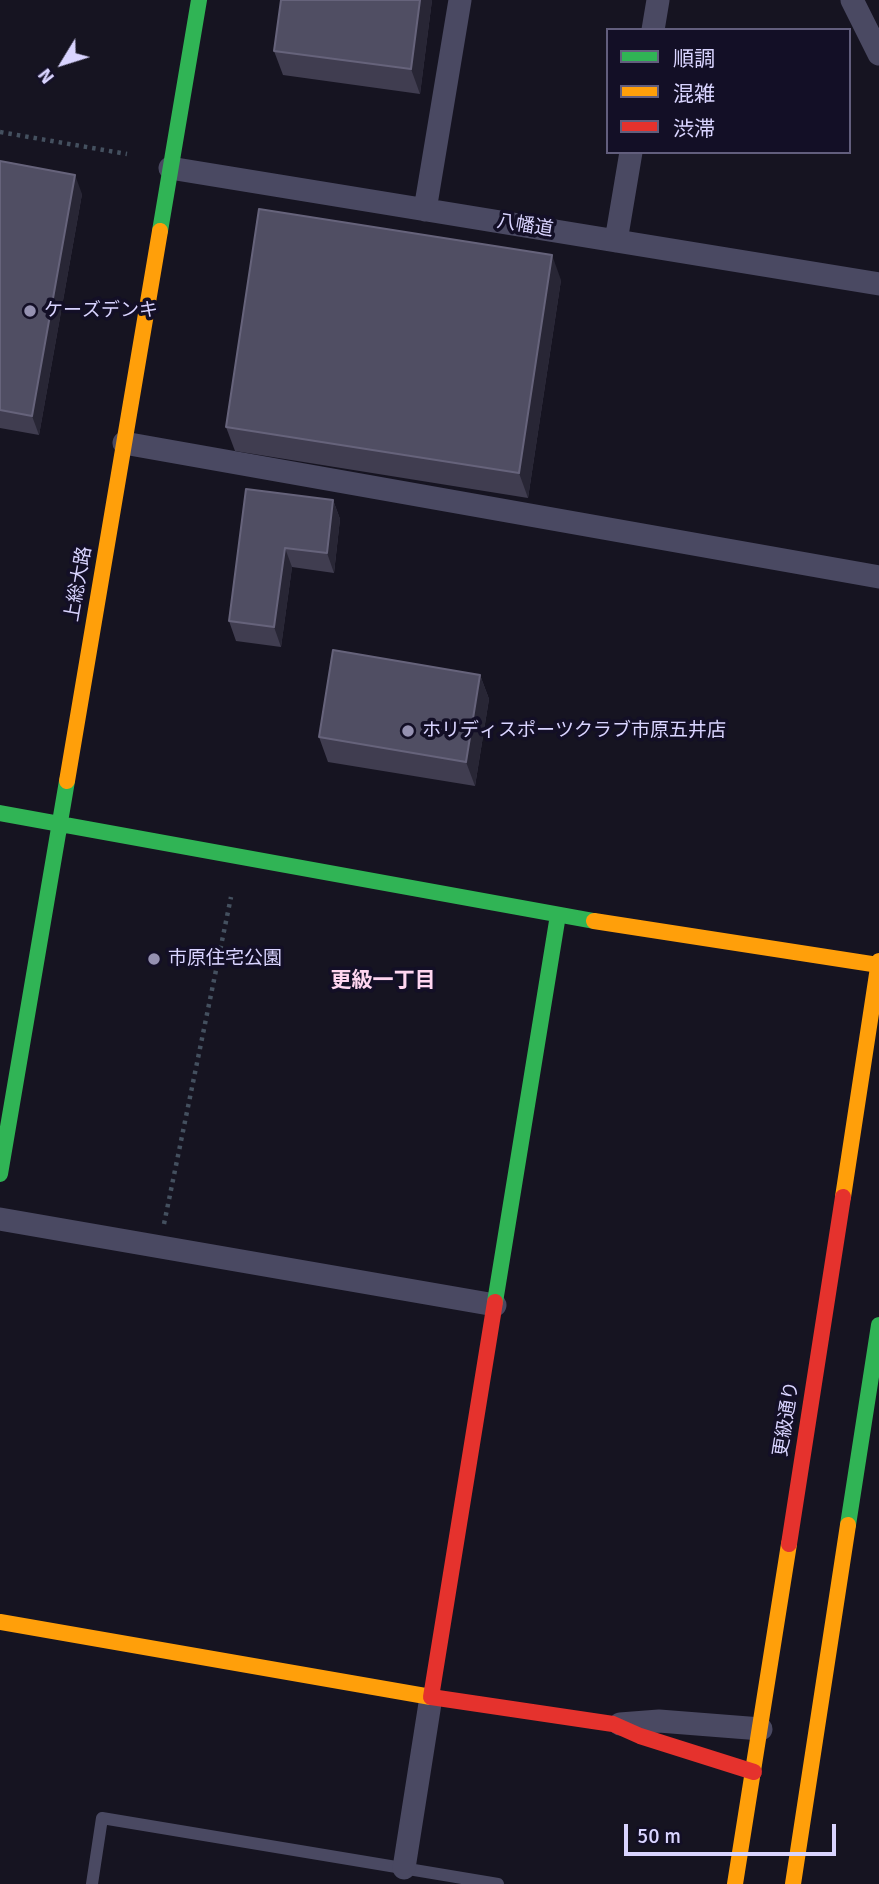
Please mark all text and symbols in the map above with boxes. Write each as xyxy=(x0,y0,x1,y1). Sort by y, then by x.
north arrow xyxy=(28,28,98,98)
legend xyxy=(606,28,851,154)
text: 順調 xyxy=(673,46,715,72)
text: N xyxy=(33,63,60,89)
text: 混雑 xyxy=(673,81,715,107)
text: 渋滞 xyxy=(673,116,715,142)
street label: 八幡道 xyxy=(495,210,555,242)
place label: ケーズデンキ xyxy=(44,300,158,322)
marker: ケーズデンキ xyxy=(22,303,38,319)
street label: 上総大路 xyxy=(61,545,97,623)
place label: ホリディスポーツクラブ市原五井店 xyxy=(422,720,726,742)
marker: ホリディスポーツクラブ市原五井店 xyxy=(400,723,416,739)
place label: 市原住宅公園 xyxy=(168,948,282,970)
marker: 市原住宅公園 xyxy=(146,951,162,967)
district label: 更級一丁目 xyxy=(331,968,435,994)
street label: 更級通り xyxy=(770,1380,804,1458)
scale bar xyxy=(627,1811,839,1855)
text: 50 m xyxy=(637,1823,681,1849)

